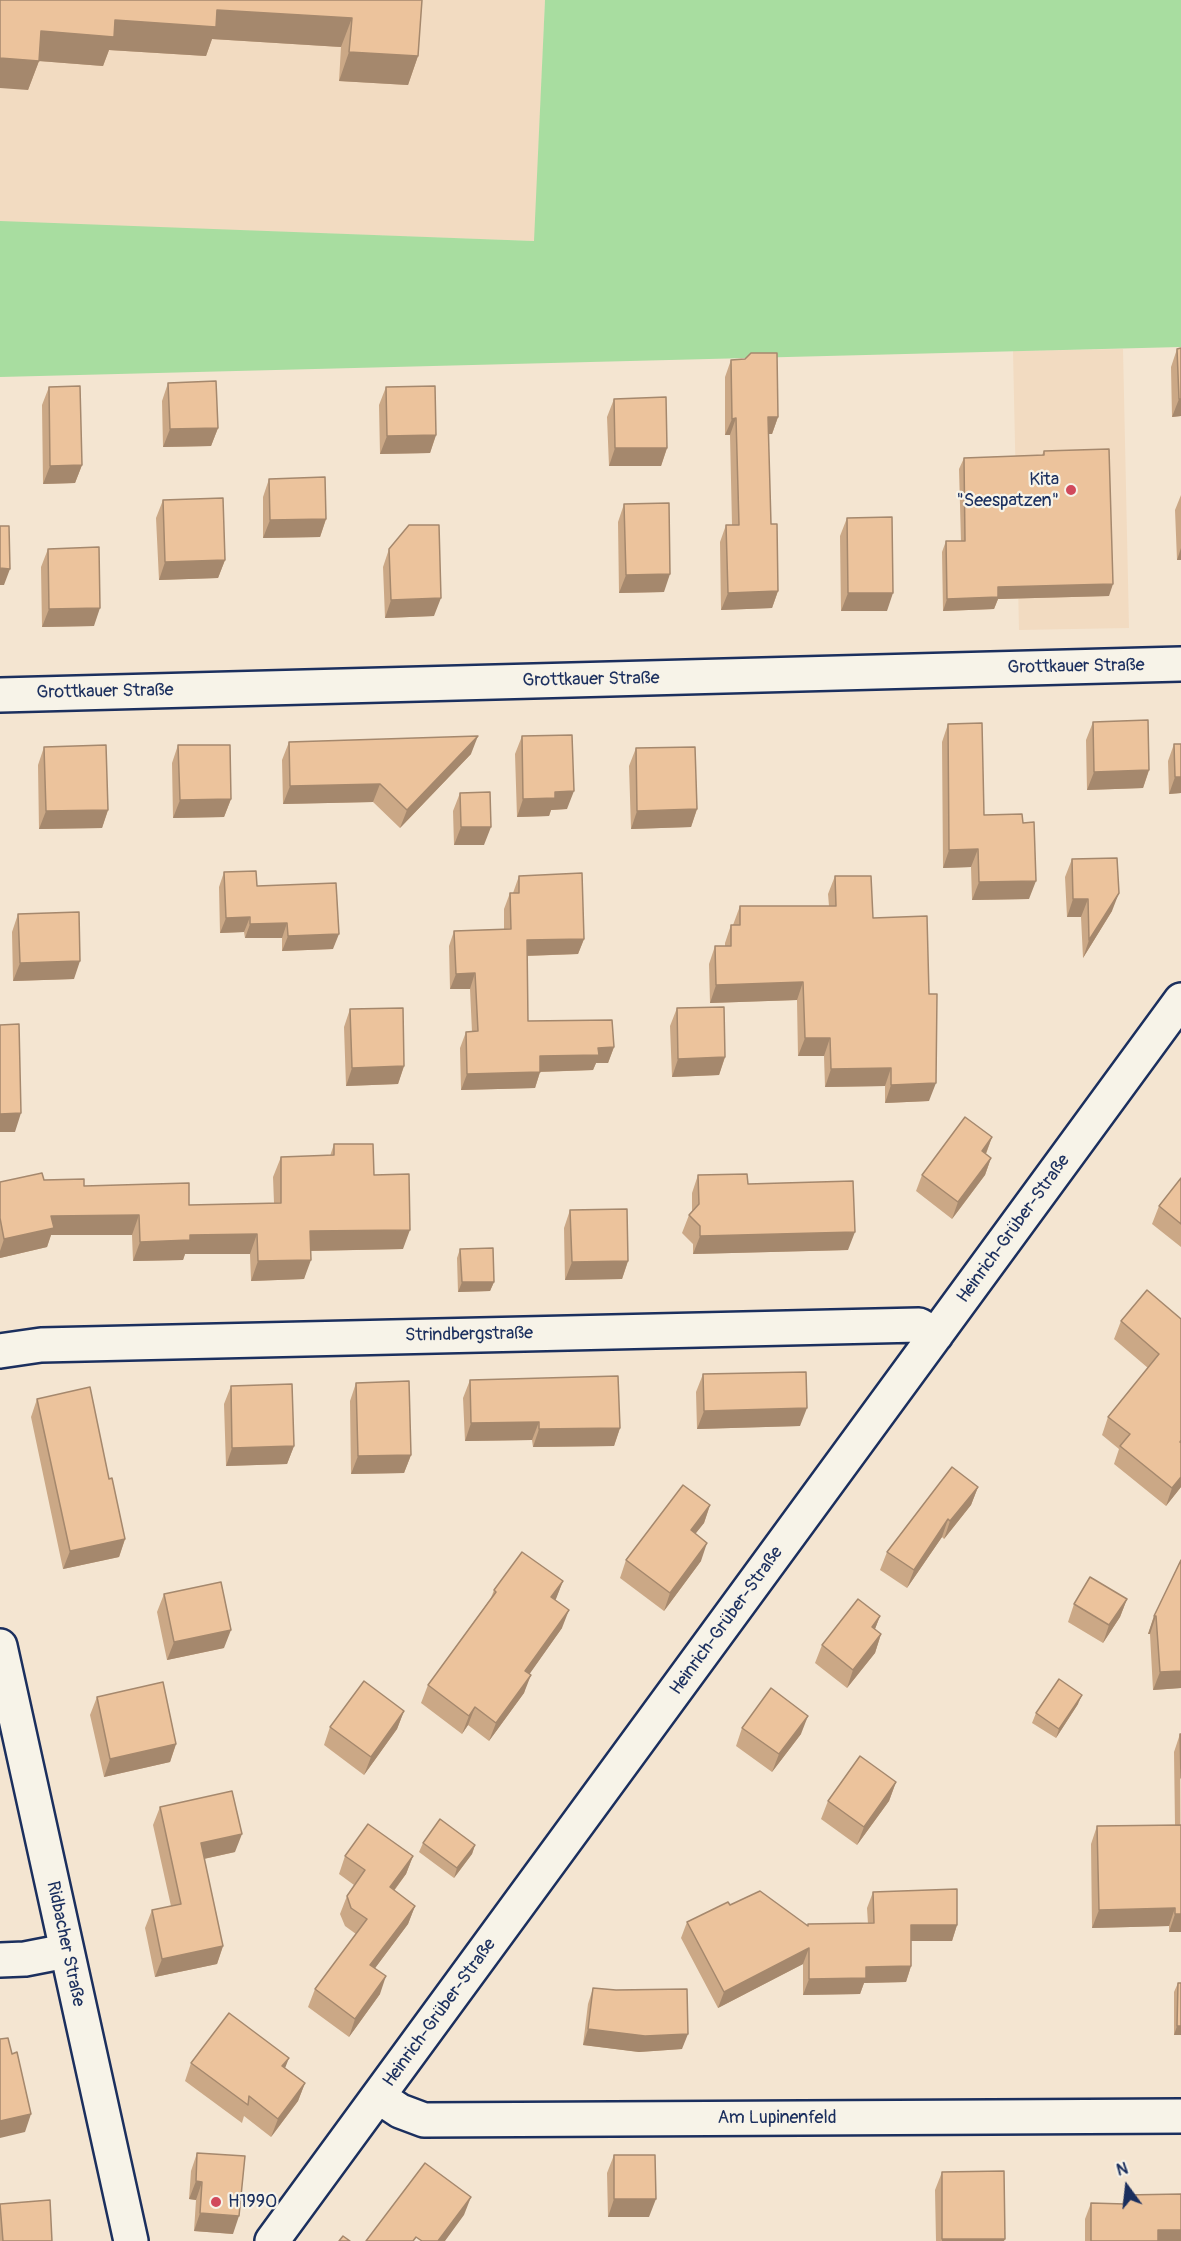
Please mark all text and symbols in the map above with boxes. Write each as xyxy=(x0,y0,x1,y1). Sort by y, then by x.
place label: Kita "Seespatzen" xyxy=(956,469,1059,512)
marker: Kita "Seespatzen" xyxy=(1064,483,1078,497)
street label: Grottkauer Straße xyxy=(1007,655,1145,679)
street label: Grottkauer Straße xyxy=(522,668,660,692)
street label: Grottkauer Straße xyxy=(36,680,174,704)
street label: Heinrich-Grüber-Straße xyxy=(953,1151,1075,1307)
street label: Strindbergstraße xyxy=(405,1323,533,1347)
street label: Heinrich-Grüber-Straße xyxy=(666,1543,788,1699)
street label: Ridbacher Straße xyxy=(41,1879,89,2009)
street label: Heinrich-Grüber-Straße xyxy=(379,1935,501,2091)
street label: Am Lupinenfeld xyxy=(717,2107,837,2129)
north arrow xyxy=(1097,2157,1157,2217)
text: N xyxy=(1115,2159,1130,2181)
place label: H1990 xyxy=(228,2191,277,2213)
marker: H1990 xyxy=(209,2195,223,2209)

